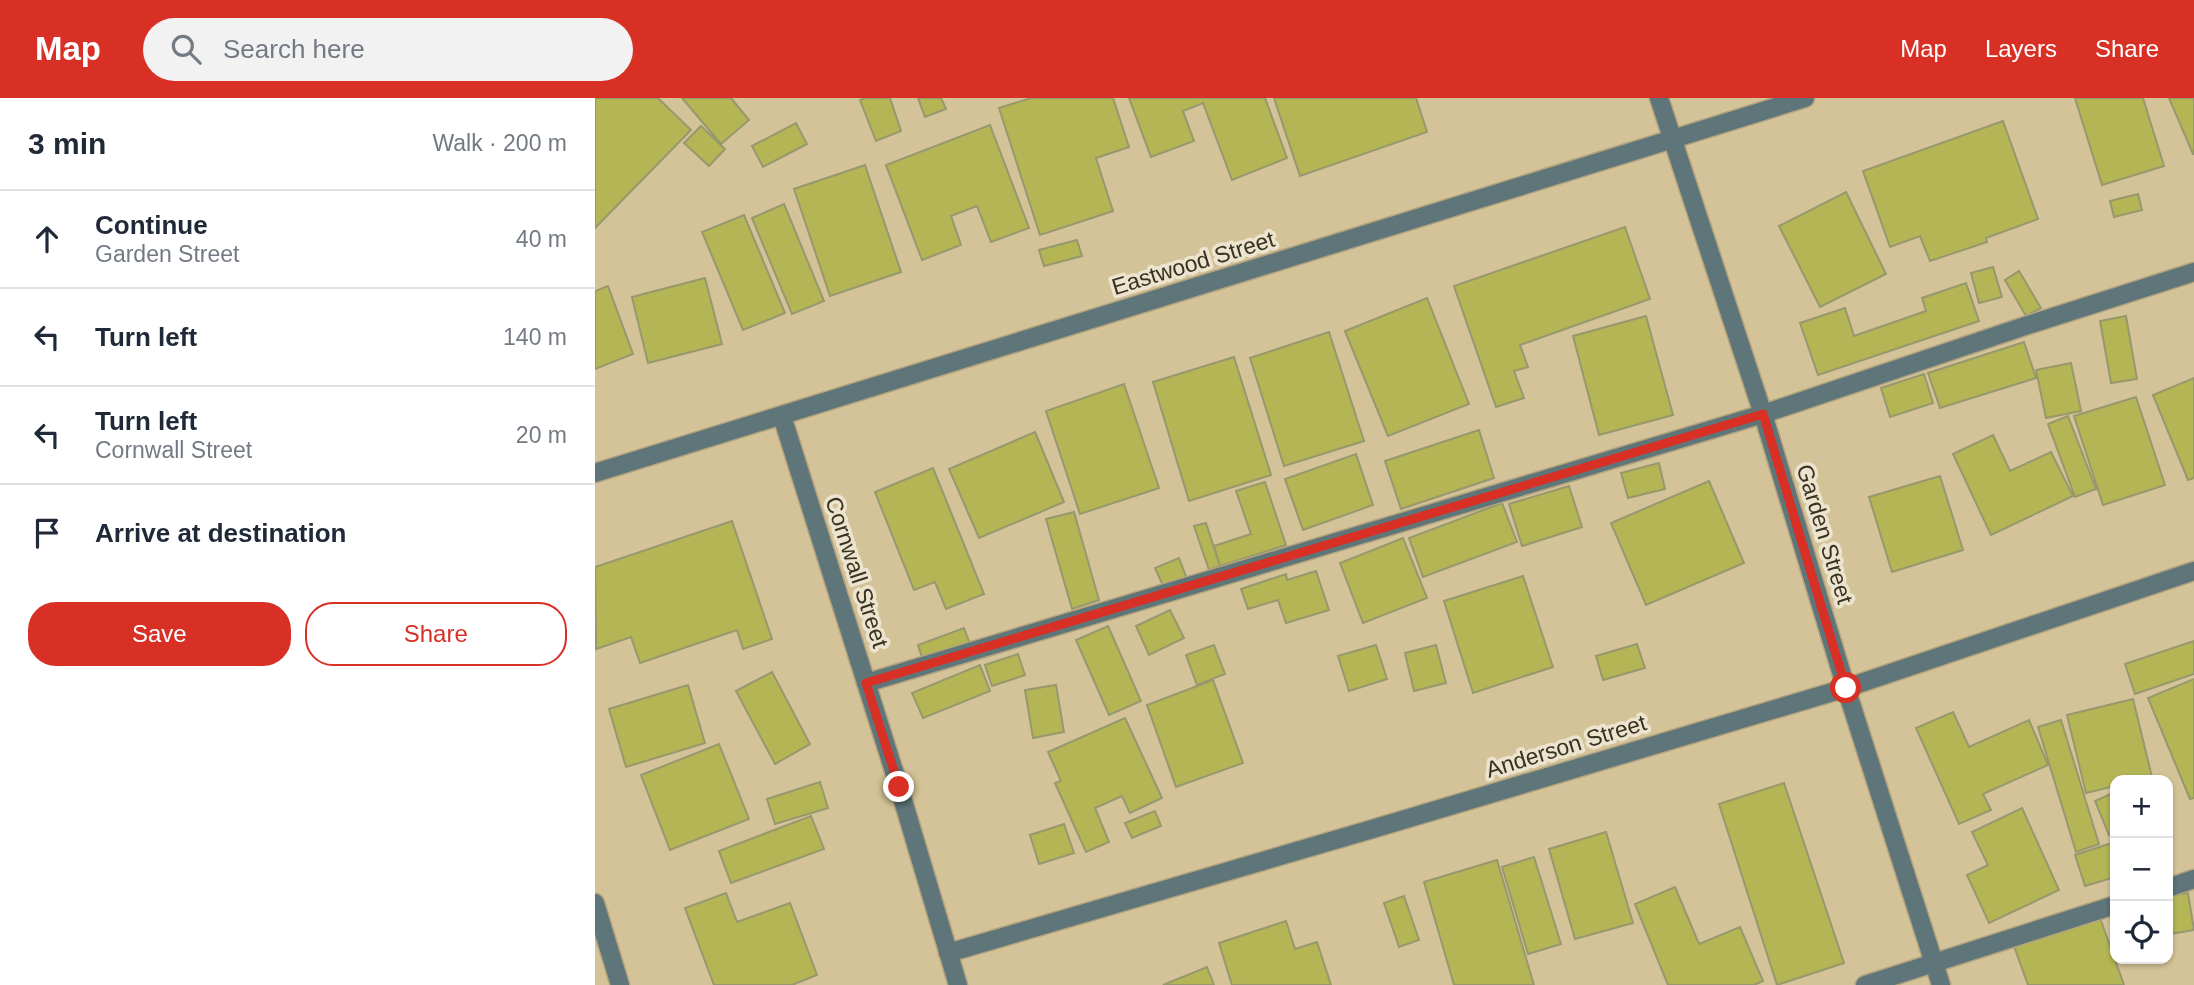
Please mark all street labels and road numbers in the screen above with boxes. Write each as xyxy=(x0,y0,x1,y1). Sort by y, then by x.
street label: Eastwood Street xyxy=(1109,226,1278,300)
street label: Garden Street xyxy=(1791,461,1859,607)
street label: Cornwall Street xyxy=(820,493,894,651)
street label: Anderson Street xyxy=(1483,709,1650,783)

